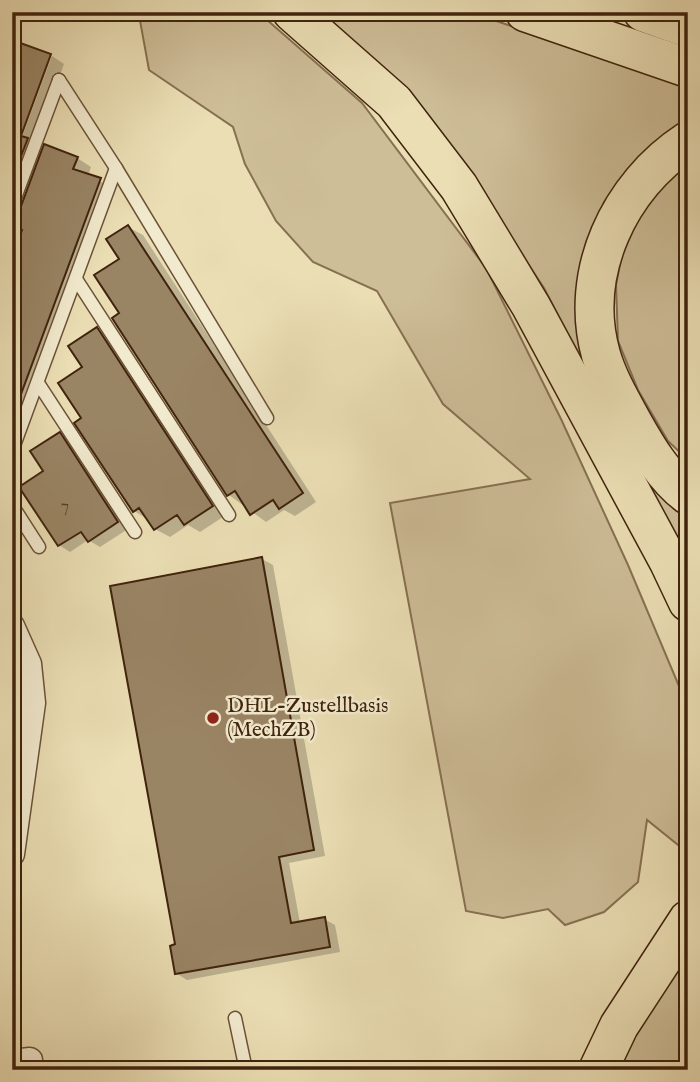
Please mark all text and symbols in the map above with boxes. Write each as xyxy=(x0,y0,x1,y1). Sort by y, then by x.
house number: 7 xyxy=(61,495,69,518)
place label: DHL-Zustellbasis (MechZB) xyxy=(227,693,388,744)
marker: DHL-Zustellbasis (MechZB) xyxy=(205,710,221,726)

